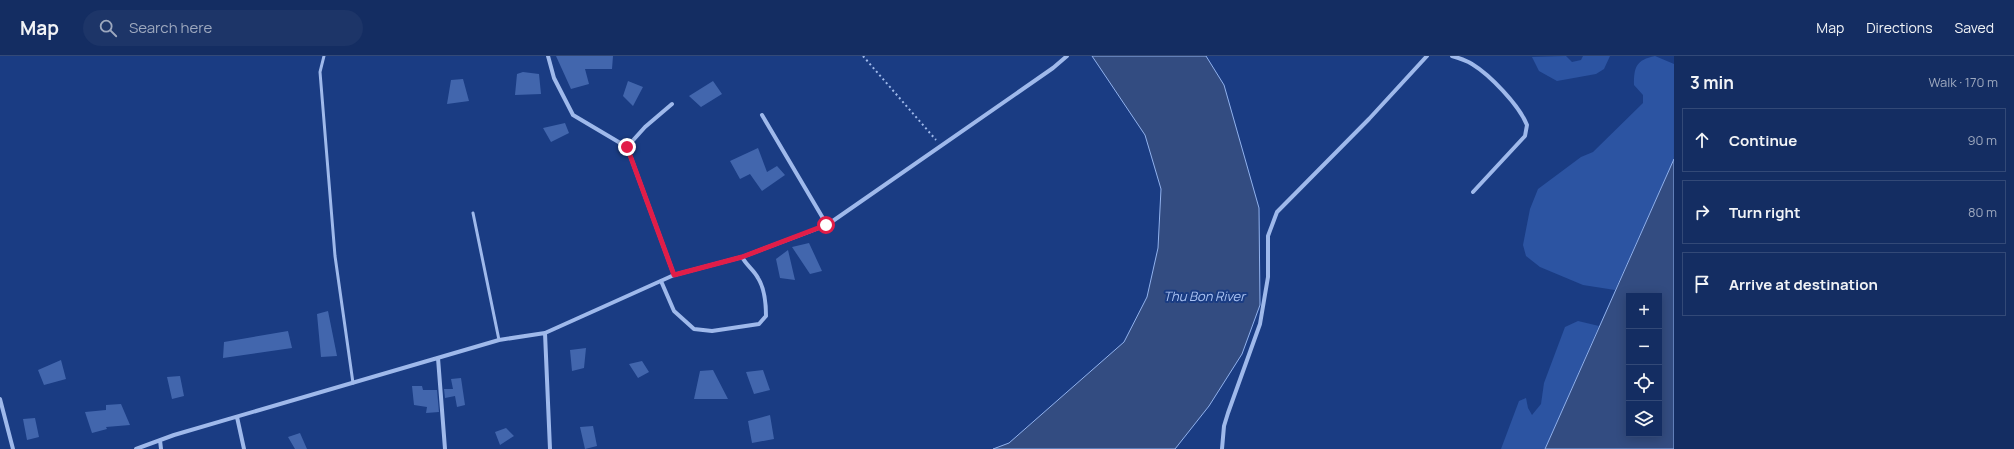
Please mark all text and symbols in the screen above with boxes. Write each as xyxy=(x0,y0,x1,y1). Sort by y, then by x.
search box xyxy=(83,10,363,46)
text: Map xyxy=(20,15,59,41)
icon: search xyxy=(97,17,119,39)
text: Search here xyxy=(129,17,212,38)
text: Map xyxy=(1816,18,1844,37)
text: Directions xyxy=(1866,18,1933,37)
text: Saved xyxy=(1955,18,1994,37)
text: 3 min xyxy=(1690,71,1734,94)
text: Walk · 170 m xyxy=(1928,73,1998,91)
icon: ahead xyxy=(1691,129,1713,151)
text: Continue xyxy=(1729,130,1797,151)
text: 90 m xyxy=(1967,131,1997,149)
route end xyxy=(618,138,636,156)
icon: right xyxy=(1691,201,1713,223)
text: Turn right xyxy=(1729,202,1800,223)
text: 80 m xyxy=(1968,203,1997,221)
route start xyxy=(817,216,835,234)
icon: arrive xyxy=(1691,273,1713,295)
text: Arrive at destination xyxy=(1729,274,1878,295)
water label: Thu Bon River xyxy=(1163,287,1247,305)
map controls xyxy=(1626,293,1662,437)
button: + xyxy=(1626,293,1662,329)
button: − xyxy=(1626,329,1662,365)
button: locate xyxy=(1626,365,1662,401)
button: layers xyxy=(1626,401,1662,437)

